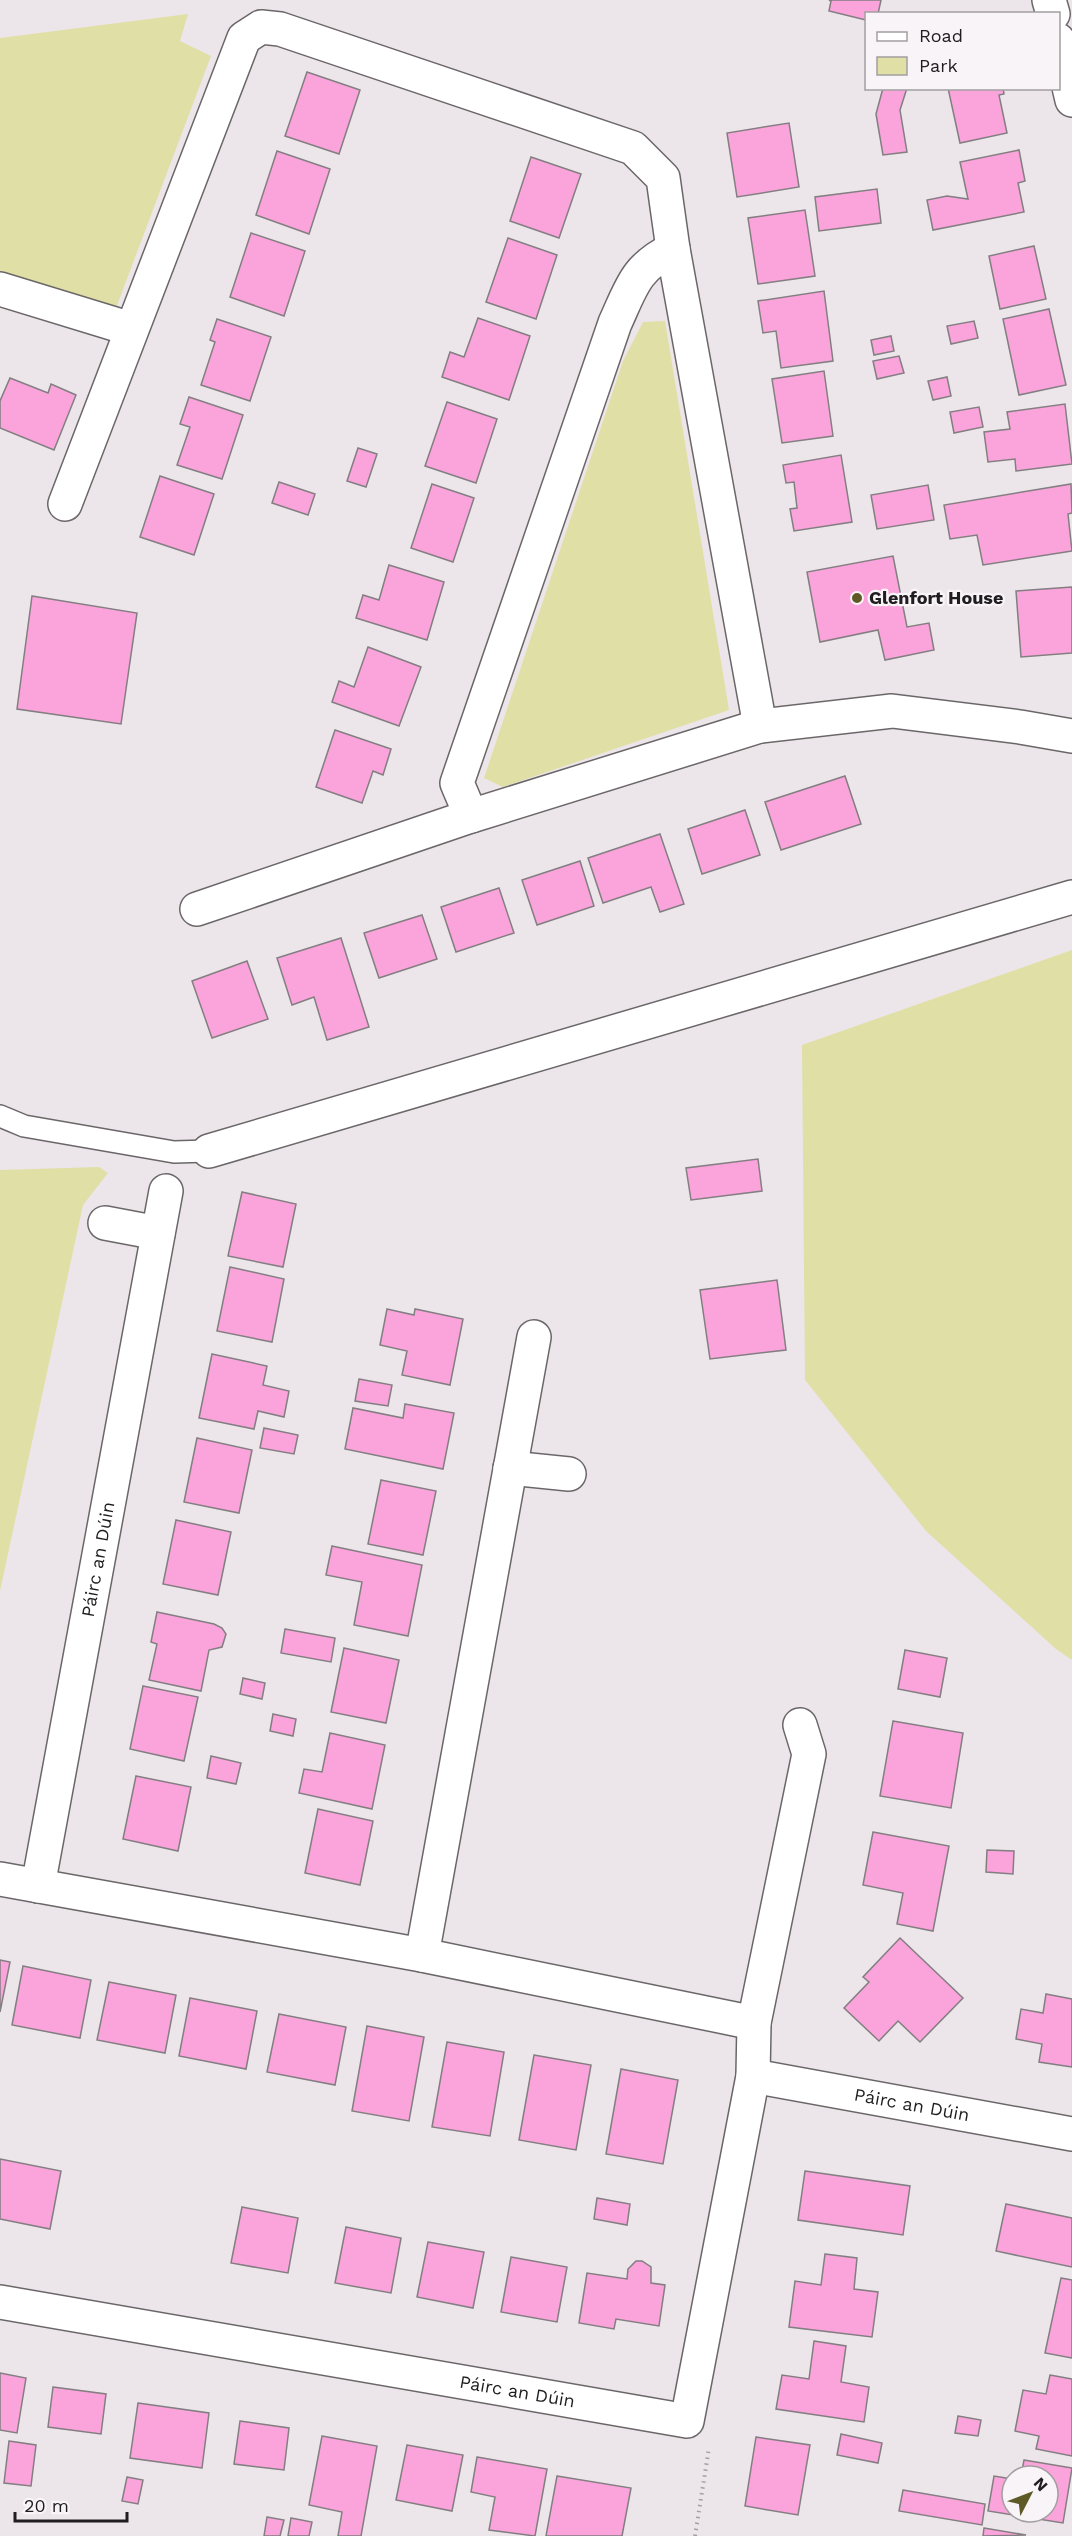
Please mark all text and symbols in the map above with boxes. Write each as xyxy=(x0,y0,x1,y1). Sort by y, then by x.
legend xyxy=(865,12,1060,90)
text: Road xyxy=(919,25,963,46)
text: Park xyxy=(919,55,958,76)
place label: Glenfort House xyxy=(869,587,1003,608)
marker: Glenfort House xyxy=(850,591,864,605)
street label: Páirc an Dúin xyxy=(77,1500,119,1619)
street label: Páirc an Dúin xyxy=(853,2084,971,2125)
street label: Páirc an Dúin xyxy=(458,2371,577,2411)
north arrow xyxy=(1000,2464,1060,2524)
text: N xyxy=(1030,2474,1052,2495)
scale bar xyxy=(15,2485,128,2523)
text: 20 m xyxy=(24,2495,69,2516)

